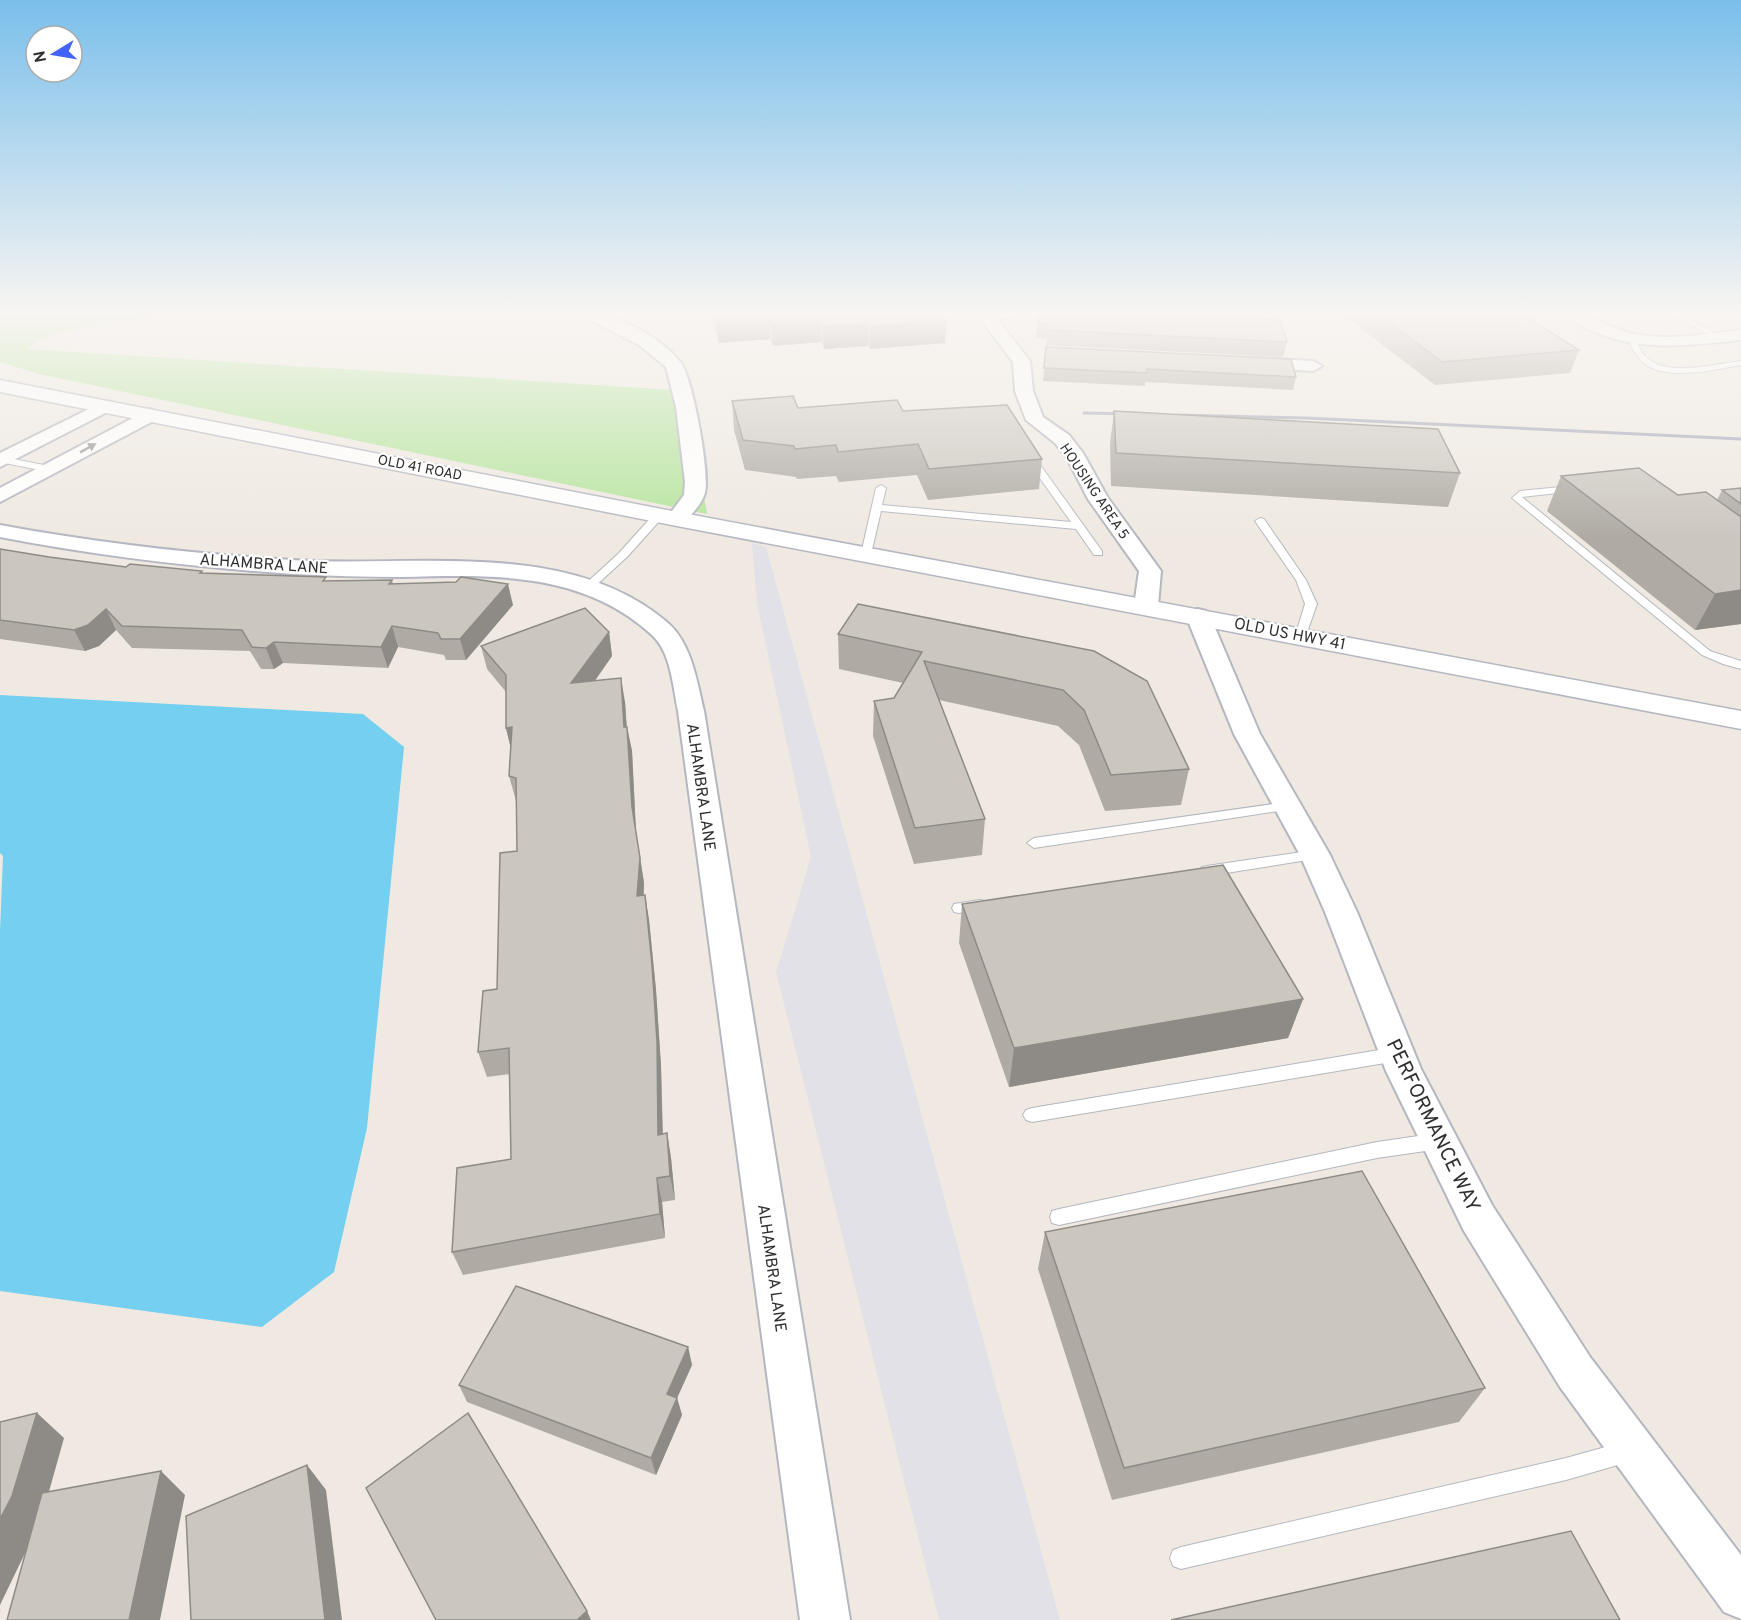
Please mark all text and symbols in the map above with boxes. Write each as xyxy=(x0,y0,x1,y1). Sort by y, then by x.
north arrow xyxy=(24,24,84,84)
text: N xyxy=(30,49,52,64)
street label: HOUSING AREA 5 xyxy=(1055,441,1132,543)
one-way arrow xyxy=(80,443,97,453)
street label: OLD 41 ROAD xyxy=(376,452,463,485)
street label: ALHAMBRA LANE xyxy=(199,551,329,579)
street label: OLD US HWY 41 xyxy=(1232,614,1347,656)
street label: ALHAMBRA LANE xyxy=(681,722,719,853)
street label: PERFORMANCE WAY xyxy=(1379,1035,1485,1217)
street label: ALHAMBRA LANE xyxy=(752,1203,790,1334)

